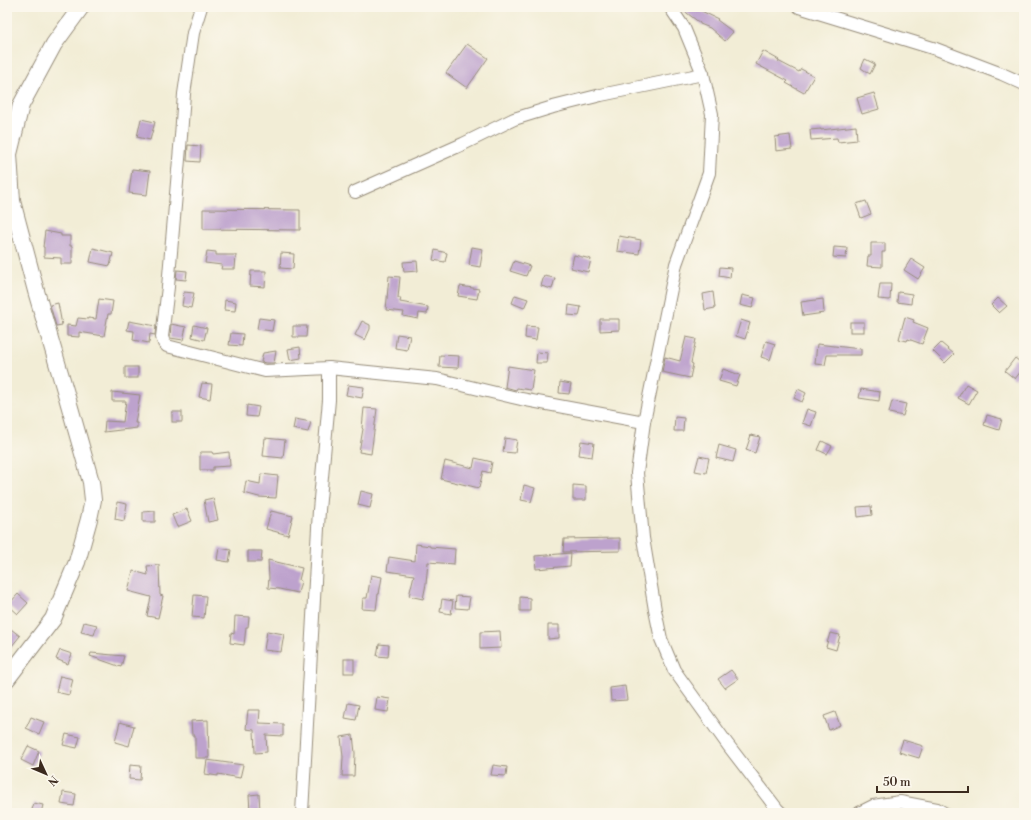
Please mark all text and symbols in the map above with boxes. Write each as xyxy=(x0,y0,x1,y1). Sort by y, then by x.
north arrow xyxy=(26,754,66,794)
scale bar xyxy=(877,768,968,794)
text: N xyxy=(44,772,61,788)
text: 50 m xyxy=(883,775,911,790)

